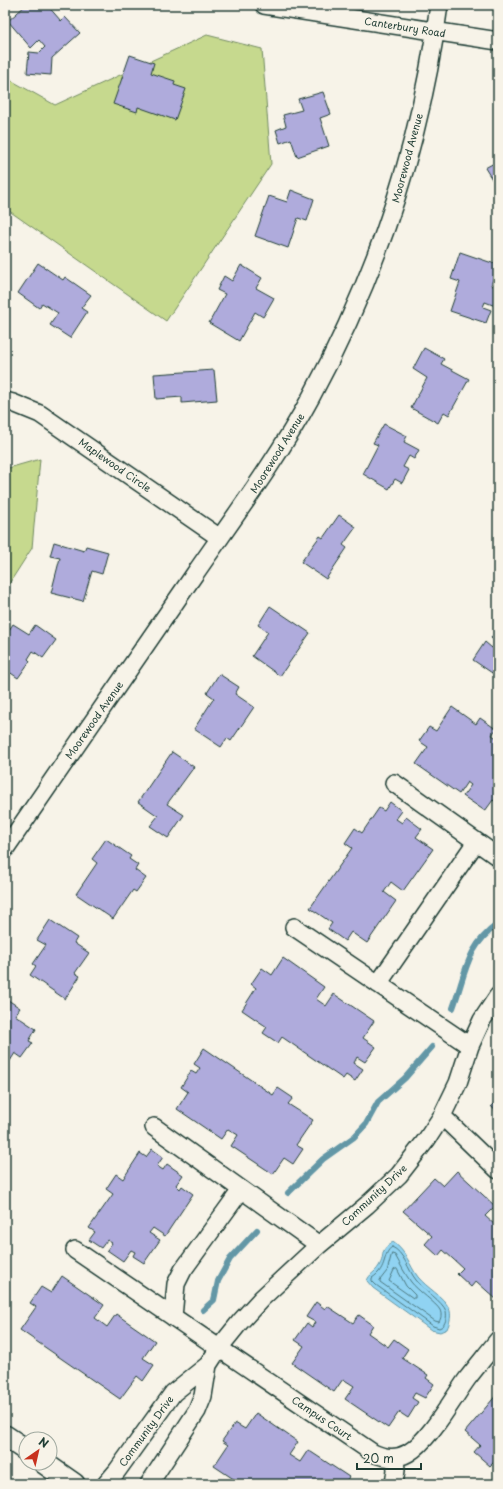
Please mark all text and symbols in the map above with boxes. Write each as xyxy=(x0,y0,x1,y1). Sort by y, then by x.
street label: Canterbury Road xyxy=(363,13,447,41)
street label: Moorewood Avenue xyxy=(387,111,426,204)
street label: Moorewood Avenue xyxy=(246,409,308,496)
street label: Maplewood Circle xyxy=(76,434,155,495)
street label: Moorewood Avenue xyxy=(61,677,126,762)
street label: Community Drive xyxy=(338,1160,410,1229)
street label: Community Drive xyxy=(115,1392,176,1469)
street label: Campus Court xyxy=(289,1392,355,1443)
north arrow xyxy=(18,1431,58,1471)
text: N xyxy=(36,1433,52,1452)
scale bar xyxy=(357,1445,421,1471)
text: 20 m xyxy=(363,1449,394,1467)

